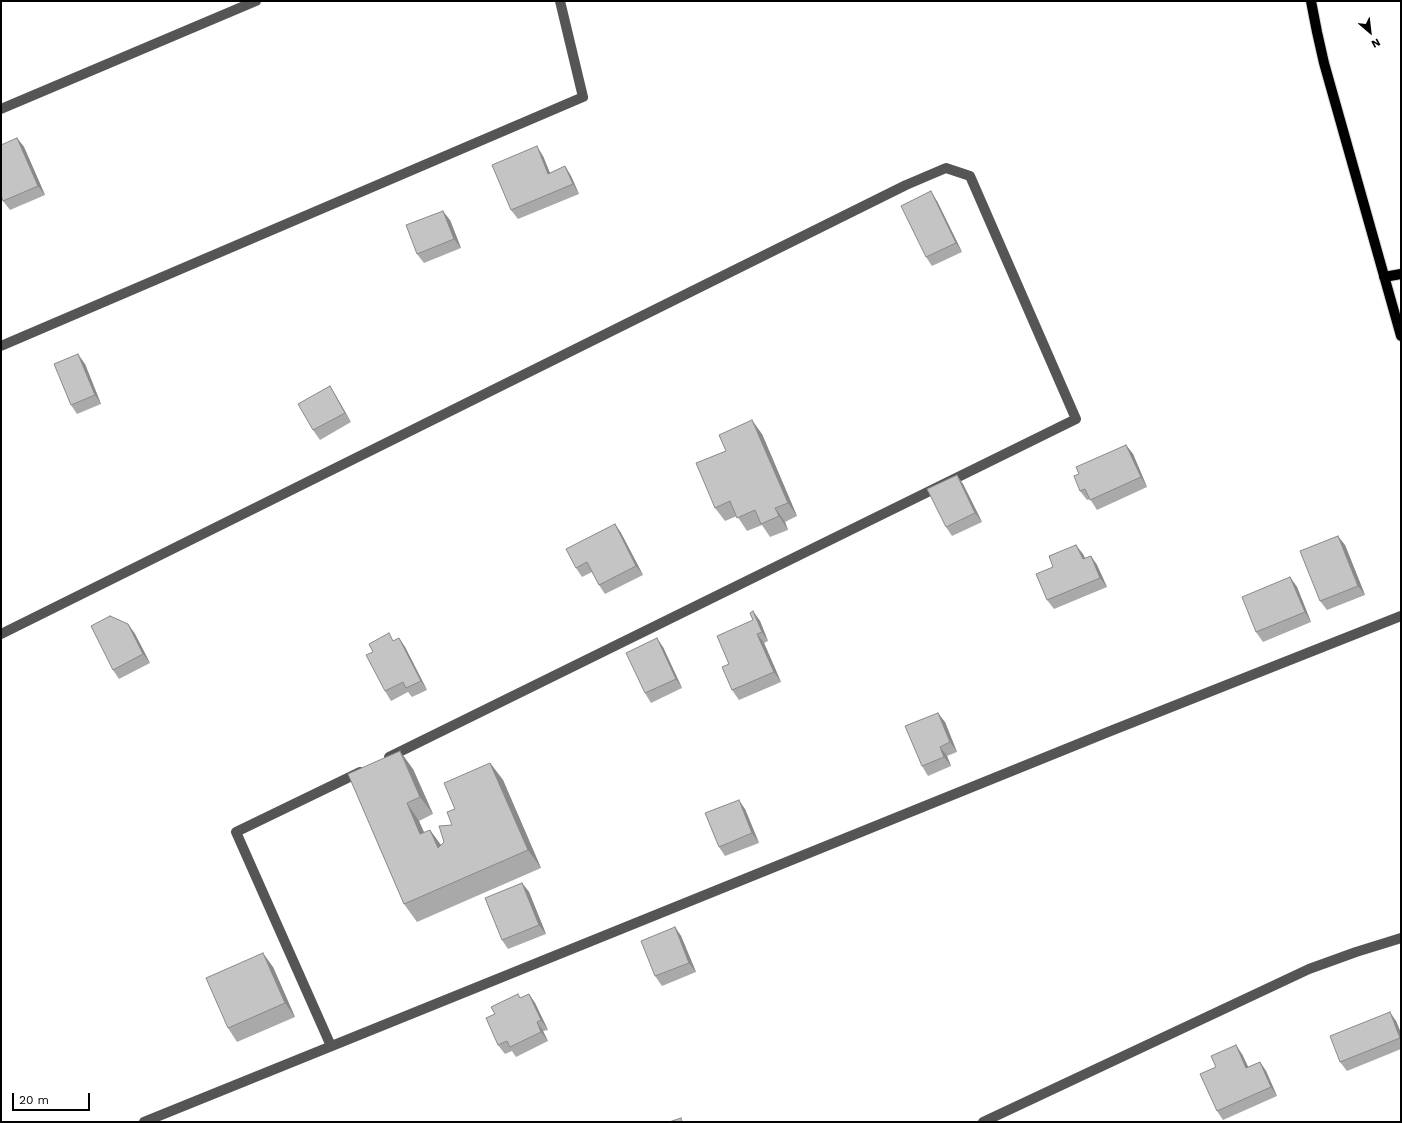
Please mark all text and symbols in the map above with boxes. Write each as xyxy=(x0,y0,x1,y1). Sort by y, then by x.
north arrow xyxy=(1350,12,1390,52)
text: N xyxy=(1369,35,1383,51)
scale bar xyxy=(14,1085,92,1111)
text: 20 m xyxy=(19,1093,49,1107)

